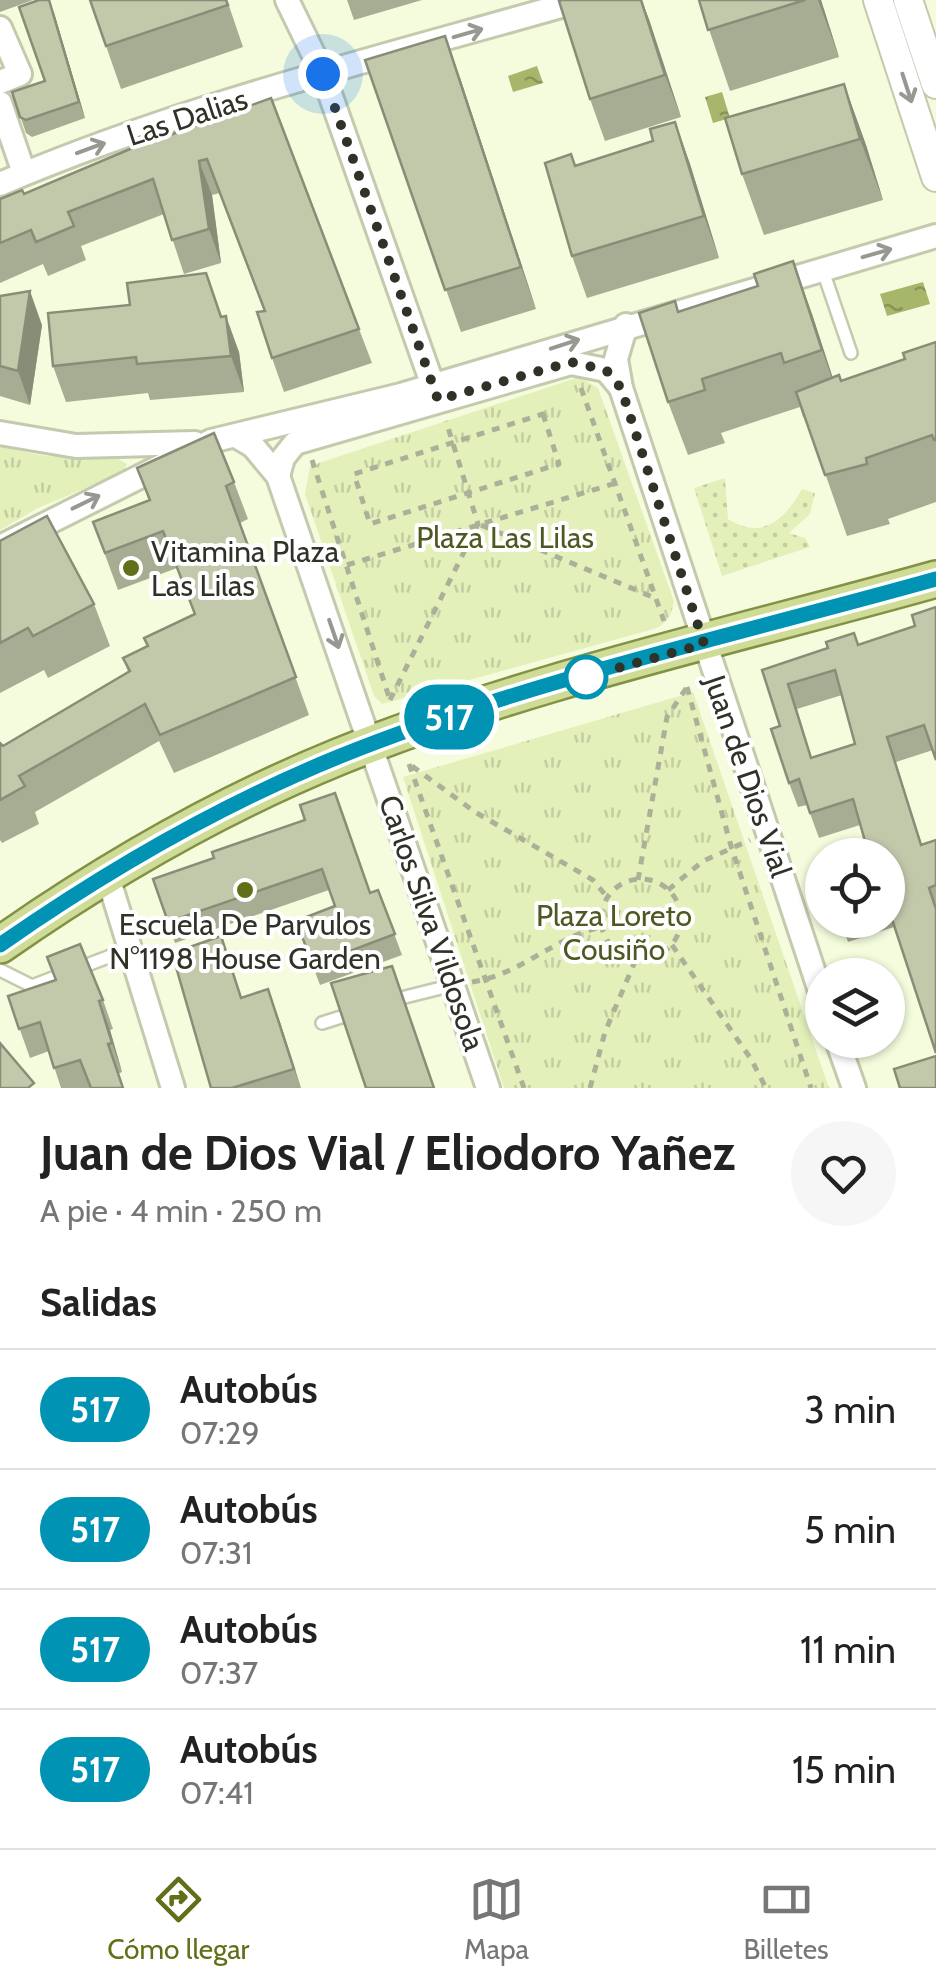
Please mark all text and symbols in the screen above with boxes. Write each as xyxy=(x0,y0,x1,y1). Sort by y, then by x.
one-way arrow xyxy=(452,23,484,41)
your location xyxy=(298,49,348,99)
one-way arrow xyxy=(900,72,918,104)
street label: Las Dalias xyxy=(122,80,252,154)
one-way arrow xyxy=(74,138,105,156)
one-way arrow xyxy=(861,242,892,261)
one-way arrow xyxy=(549,333,581,351)
one-way arrow xyxy=(71,492,101,511)
park label: Plaza Las Lilas xyxy=(416,519,594,556)
place label: Vitamina Plaza Las Lilas xyxy=(151,533,340,604)
marker: Vitamina Plaza Las Lilas xyxy=(120,557,142,579)
one-way arrow xyxy=(326,617,344,648)
unlabelled marker xyxy=(565,656,607,698)
street label: Juan de Dios Vial xyxy=(696,669,800,882)
line badge: 517 xyxy=(392,684,506,750)
text: 517 xyxy=(424,696,474,739)
street label: Carlos Silva Vildosola xyxy=(371,790,493,1056)
map controls xyxy=(805,838,905,1058)
button: locate xyxy=(805,838,905,938)
marker: Escuela De Parvulos N°1198 House Garden xyxy=(234,879,256,901)
park label: Plaza Loreto Cousiño xyxy=(536,897,692,968)
place label: Escuela De Parvulos N°1198 House Garden xyxy=(109,906,381,977)
button: layers xyxy=(805,958,905,1058)
button: heart xyxy=(791,1121,896,1226)
text: Juan de Dios Vial / Eliodoro Yañez xyxy=(40,1124,735,1182)
text: A pie · 4 min · 250 m xyxy=(40,1191,322,1230)
text: Salidas xyxy=(40,1279,157,1326)
text: Autobús xyxy=(180,1366,318,1413)
text: 3 min xyxy=(804,1386,896,1433)
text: 517 xyxy=(70,1388,120,1431)
text: 07:29 xyxy=(180,1413,260,1452)
text: Autobús xyxy=(180,1486,318,1533)
text: 5 min xyxy=(804,1506,896,1553)
text: 517 xyxy=(70,1508,120,1551)
text: 07:31 xyxy=(180,1533,252,1572)
text: Autobús xyxy=(180,1606,318,1653)
text: 11 min xyxy=(800,1626,896,1673)
text: 517 xyxy=(70,1628,120,1671)
text: 07:37 xyxy=(180,1653,258,1692)
text: Autobús xyxy=(180,1726,318,1773)
text: 15 min xyxy=(792,1746,896,1793)
text: 517 xyxy=(70,1748,120,1791)
text: 07:41 xyxy=(180,1773,254,1812)
tab: Cómo llegar xyxy=(107,1872,249,1966)
tab: Mapa xyxy=(464,1872,529,1966)
tab: Billetes xyxy=(744,1872,829,1966)

